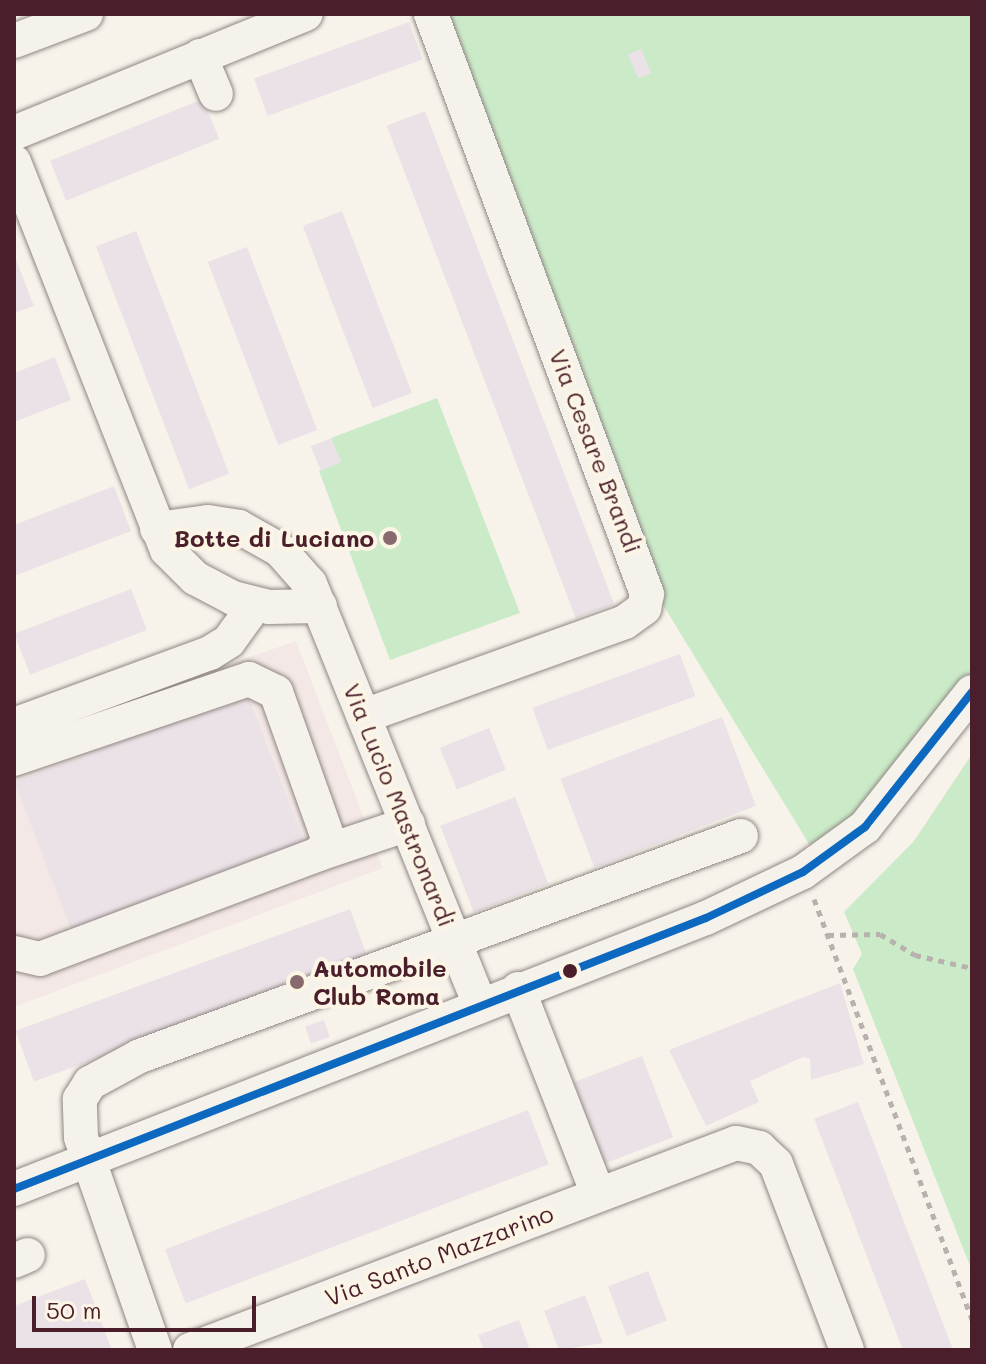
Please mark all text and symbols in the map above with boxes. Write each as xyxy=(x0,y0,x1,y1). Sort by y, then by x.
street label: Via Cesare Brandi xyxy=(544,345,648,557)
place label: Botte di Luciano xyxy=(174,524,374,552)
marker: Botte di Luciano xyxy=(381,529,399,547)
street label: Via Lucio Mastronardi xyxy=(338,679,462,931)
place label: Automobile Club Roma xyxy=(313,954,446,1010)
unlabelled marker xyxy=(562,963,578,979)
marker: Automobile Club Roma xyxy=(288,973,306,991)
street label: Via Santo Mazzarino xyxy=(321,1198,557,1312)
scale bar xyxy=(36,1280,260,1330)
text: 50 m xyxy=(46,1294,102,1325)

